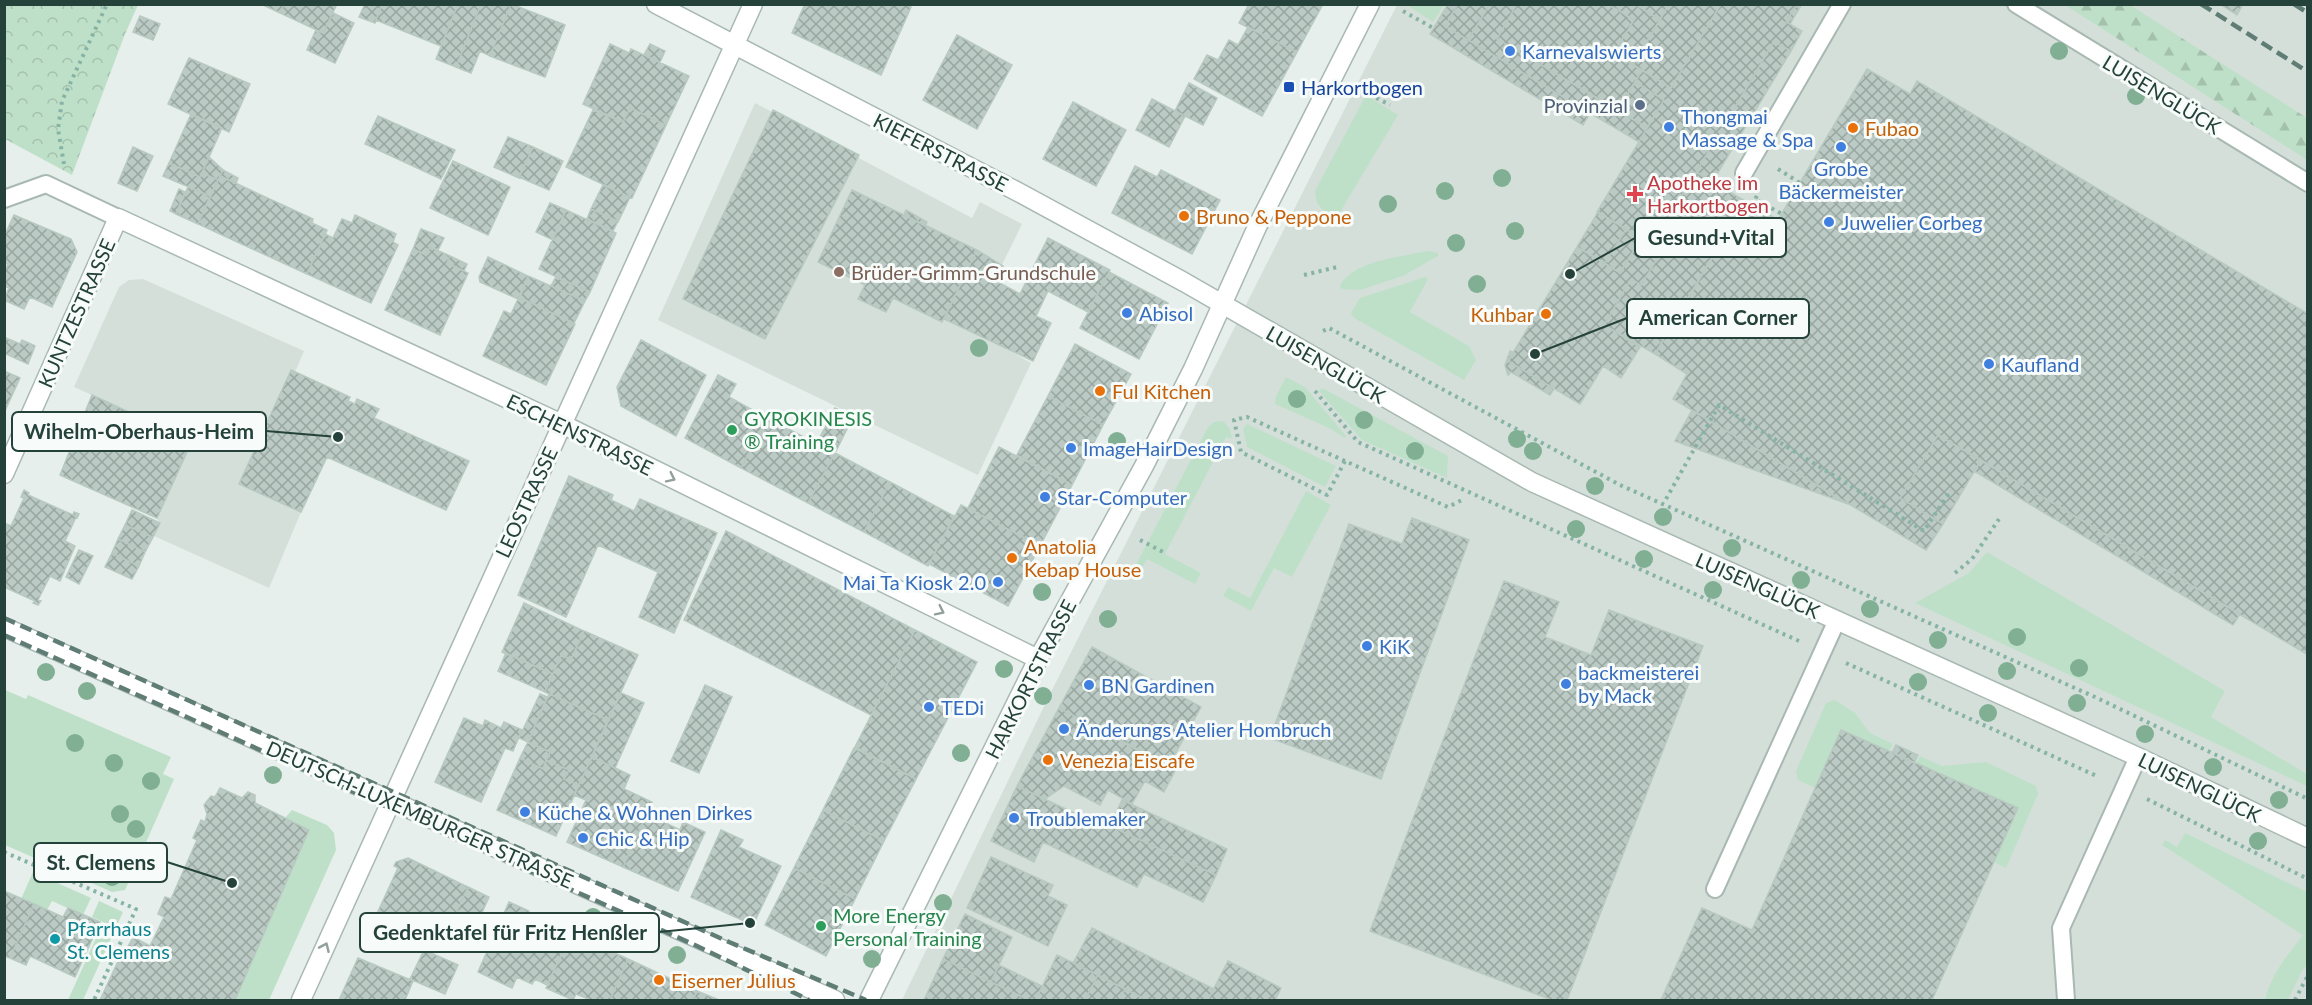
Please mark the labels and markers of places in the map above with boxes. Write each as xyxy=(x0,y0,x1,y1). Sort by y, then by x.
place label: Karnevalswierts xyxy=(1522,39,1662,63)
marker: Karnevalswierts xyxy=(1503,44,1517,58)
place label: Harkortbogen xyxy=(1301,75,1423,99)
marker: Harkortbogen xyxy=(1282,80,1296,94)
place label: Provinzial xyxy=(1543,93,1628,117)
marker: Provinzial xyxy=(1633,98,1647,112)
place label: Thongmai Massage & Spa xyxy=(1681,104,1814,151)
place label: Fubao xyxy=(1865,116,1919,140)
marker: Thongmai Massage & Spa xyxy=(1662,120,1676,134)
marker: Fubao xyxy=(1846,121,1860,135)
marker: Grobe Bäckermeister xyxy=(1834,140,1848,154)
place label: Grobe Bäckermeister xyxy=(1778,156,1904,203)
place label: Apotheke im Harkortbogen xyxy=(1647,170,1769,217)
marker: Apotheke im Harkortbogen xyxy=(1628,187,1642,201)
place label: Bruno & Peppone xyxy=(1196,204,1352,228)
marker: Bruno & Peppone xyxy=(1177,209,1191,223)
place label: Juwelier Corbeg xyxy=(1841,210,1982,234)
marker: Juwelier Corbeg xyxy=(1822,215,1836,229)
callout: Gesund+Vital xyxy=(1635,218,1786,257)
place label: Brüder-Grimm-Grundschule xyxy=(851,260,1096,284)
marker: Brüder-Grimm-Grundschule xyxy=(832,265,846,279)
callout: American Corner xyxy=(1627,299,1809,338)
place label: Abisol xyxy=(1139,301,1193,325)
place label: Kuhbar xyxy=(1471,302,1535,326)
marker: Abisol xyxy=(1120,306,1134,320)
marker: Kuhbar xyxy=(1539,307,1553,321)
place label: Kaufland xyxy=(2001,352,2079,376)
marker: Kaufland xyxy=(1982,357,1996,371)
place label: Ful Kitchen xyxy=(1112,379,1211,403)
marker: Ful Kitchen xyxy=(1093,384,1107,398)
place label: GYROKINESIS ® Training xyxy=(744,406,872,453)
callout: Wihelm-Oberhaus-Heim xyxy=(12,412,266,451)
marker: GYROKINESIS ® Training xyxy=(725,423,739,437)
place label: ImageHairDesign xyxy=(1083,436,1233,460)
marker: ImageHairDesign xyxy=(1064,441,1078,455)
place label: Star-Computer xyxy=(1057,485,1188,509)
marker: Star-Computer xyxy=(1038,490,1052,504)
place label: Anatolia Kebap House xyxy=(1024,534,1141,581)
marker: Anatolia Kebap House xyxy=(1005,551,1019,565)
place label: Mai Ta Kiosk 2.0 xyxy=(843,570,986,594)
marker: Mai Ta Kiosk 2.0 xyxy=(991,575,1005,589)
place label: KiK xyxy=(1379,634,1411,658)
marker: KiK xyxy=(1360,639,1374,653)
place label: backmeisterei by Mack xyxy=(1578,660,1699,707)
place label: BN Gardinen xyxy=(1101,673,1215,697)
marker: backmeisterei by Mack xyxy=(1559,677,1573,691)
marker: BN Gardinen xyxy=(1082,678,1096,692)
place label: TEDi xyxy=(941,695,984,719)
marker: TEDi xyxy=(922,700,936,714)
place label: Änderungs Atelier Hombruch xyxy=(1076,717,1331,741)
marker: Änderungs Atelier Hombruch xyxy=(1057,722,1071,736)
place label: Venezia Eiscafe xyxy=(1060,748,1195,772)
marker: Venezia Eiscafe xyxy=(1041,753,1055,767)
place label: Küche & Wohnen Dirkes xyxy=(537,800,752,824)
marker: Küche & Wohnen Dirkes xyxy=(518,805,532,819)
place label: Troublemaker xyxy=(1026,806,1146,830)
marker: Troublemaker xyxy=(1007,811,1021,825)
place label: Chic & Hip xyxy=(595,826,689,850)
marker: Chic & Hip xyxy=(576,831,590,845)
callout: St. Clemens xyxy=(34,843,167,882)
place label: More Energy Personal Training xyxy=(833,903,982,950)
callout: Gedenktafel für Fritz Henßler xyxy=(360,913,659,952)
place label: Pfarrhaus St. Clemens xyxy=(67,916,170,963)
marker: More Energy Personal Training xyxy=(814,919,828,933)
marker: Pfarrhaus St. Clemens xyxy=(48,932,62,946)
place label: Eiserner Julius xyxy=(671,968,796,992)
marker: Eiserner Julius xyxy=(652,973,666,987)

